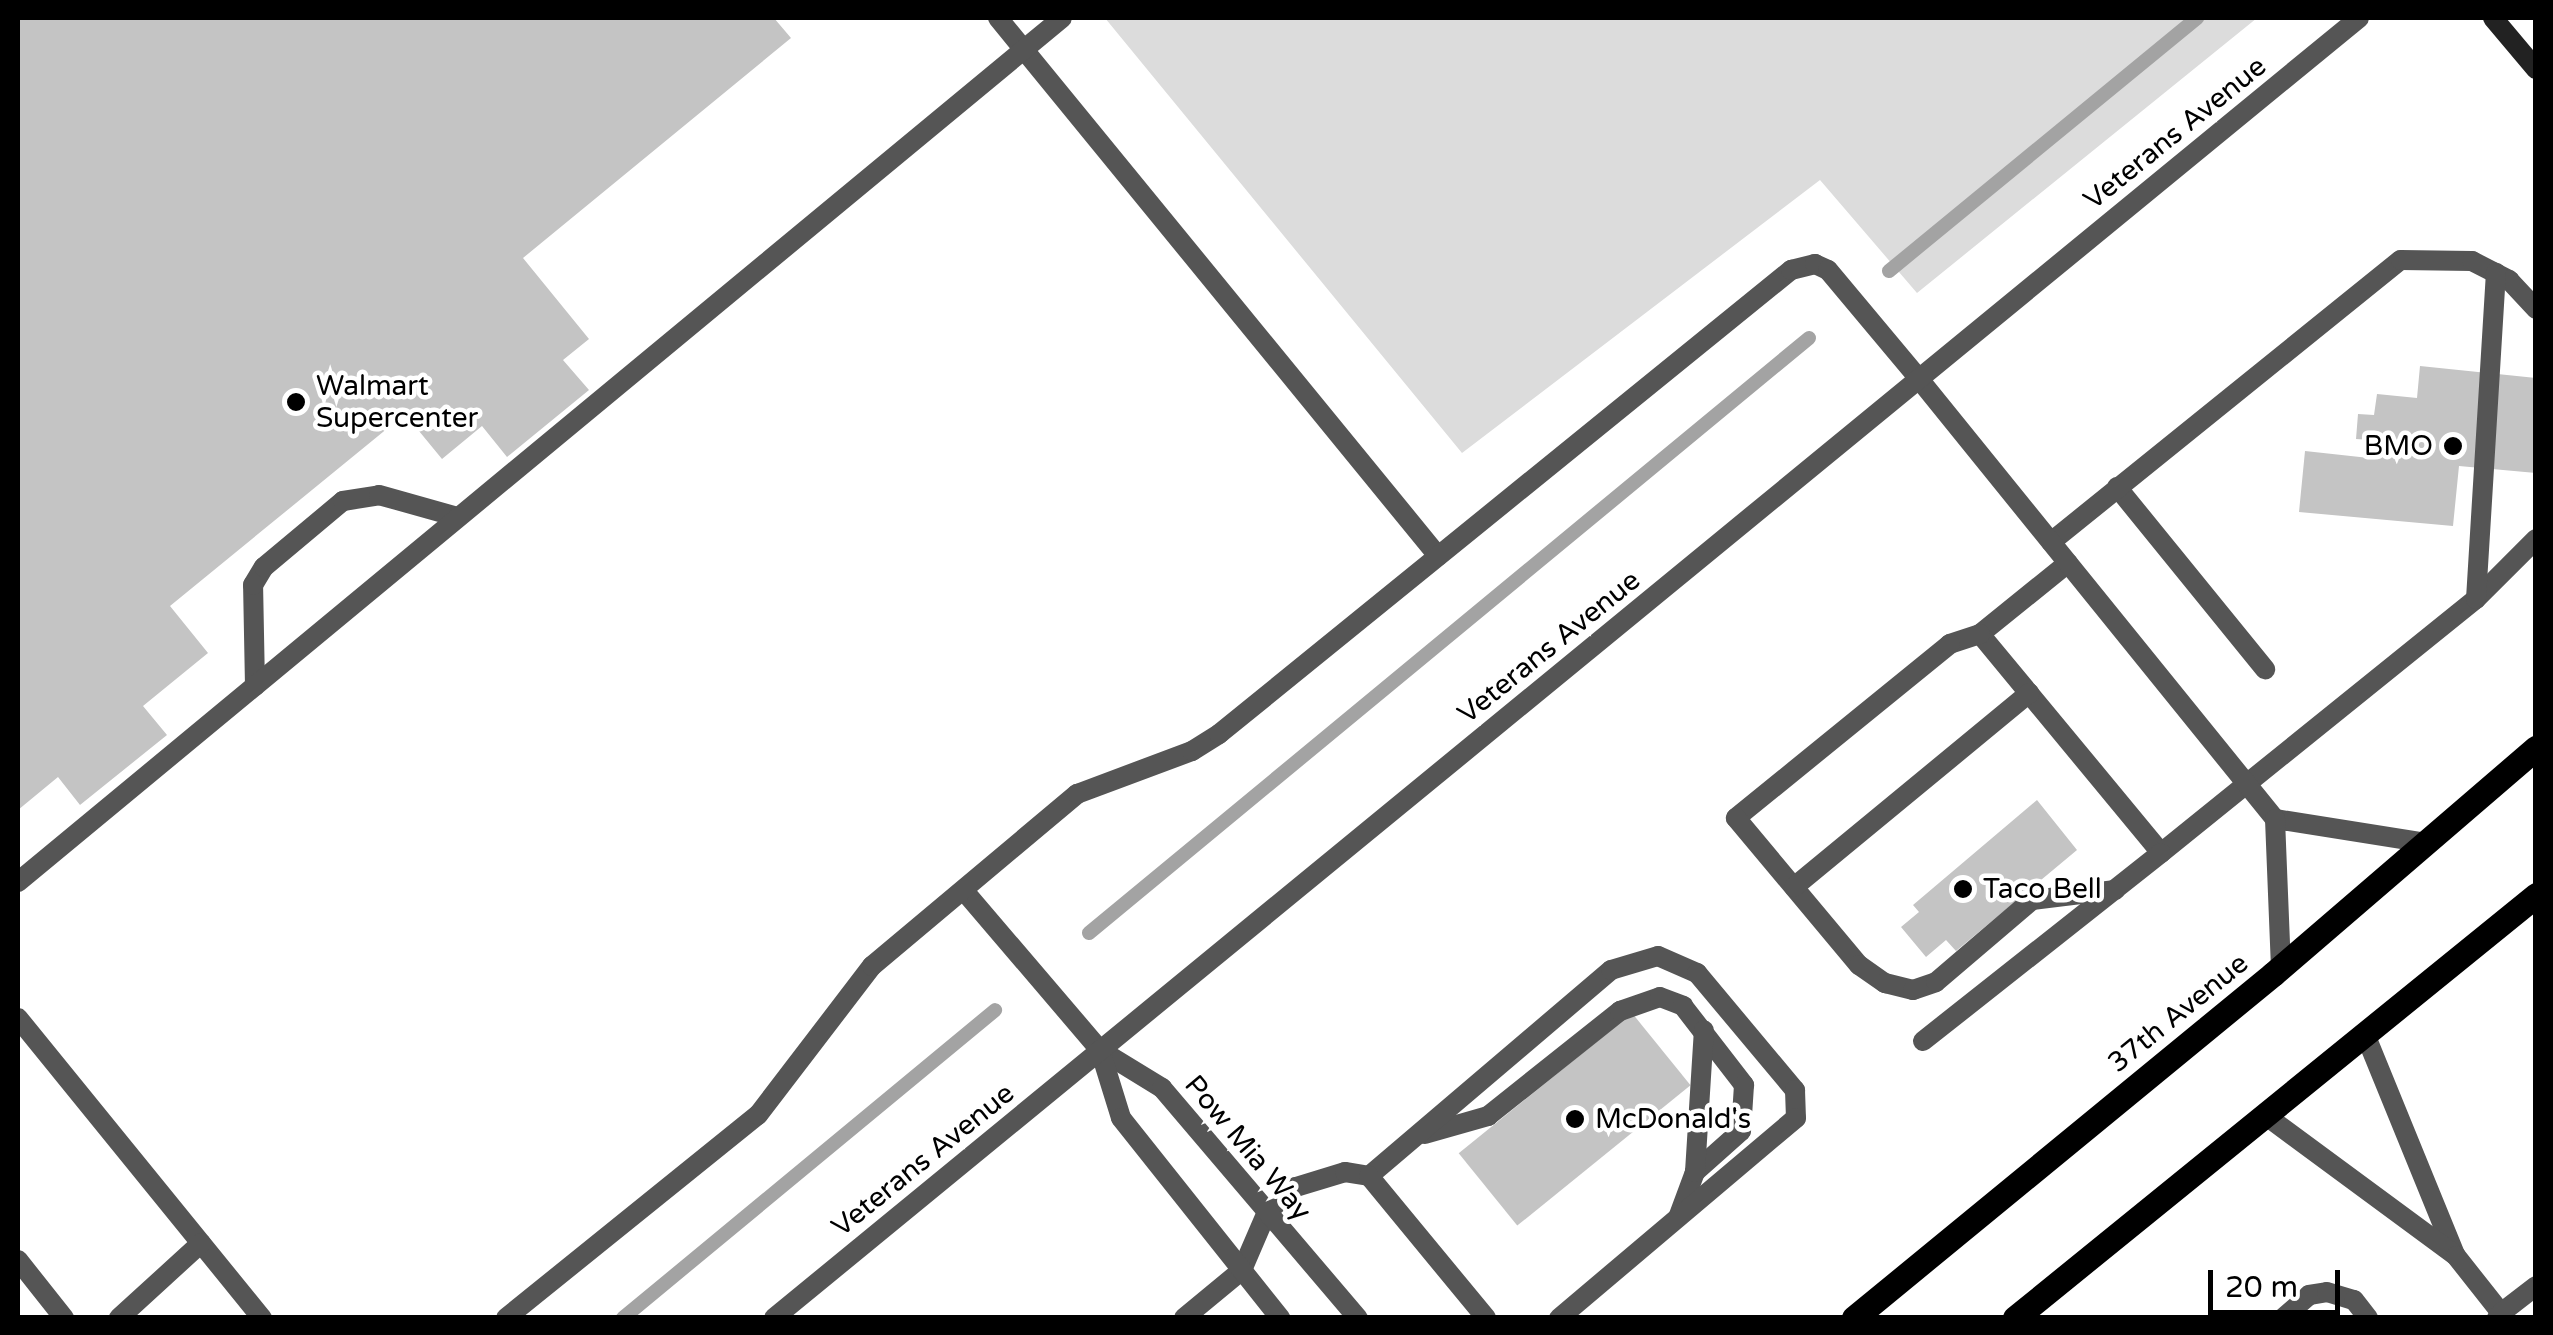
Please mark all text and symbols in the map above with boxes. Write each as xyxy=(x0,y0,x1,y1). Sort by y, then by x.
street label: Veterans Avenue xyxy=(2077,49,2273,217)
place label: Walmart Supercenter xyxy=(316,369,478,435)
marker: Walmart Supercenter xyxy=(285,391,307,413)
place label: BMO xyxy=(2364,429,2433,463)
marker: BMO xyxy=(2442,435,2464,457)
street label: Veterans Avenue xyxy=(1451,563,1647,731)
place label: Taco Bell xyxy=(1983,872,2102,906)
marker: Taco Bell xyxy=(1952,878,1974,900)
street label: 37th Avenue xyxy=(2101,946,2255,1080)
street label: Pow Mia Way xyxy=(1178,1069,1318,1227)
street label: Veterans Avenue xyxy=(825,1076,1021,1244)
place label: McDonald's xyxy=(1595,1102,1751,1136)
marker: McDonald's xyxy=(1564,1108,1586,1130)
scale bar xyxy=(2213,1250,2346,1312)
text: 20 m xyxy=(2225,1269,2298,1306)

